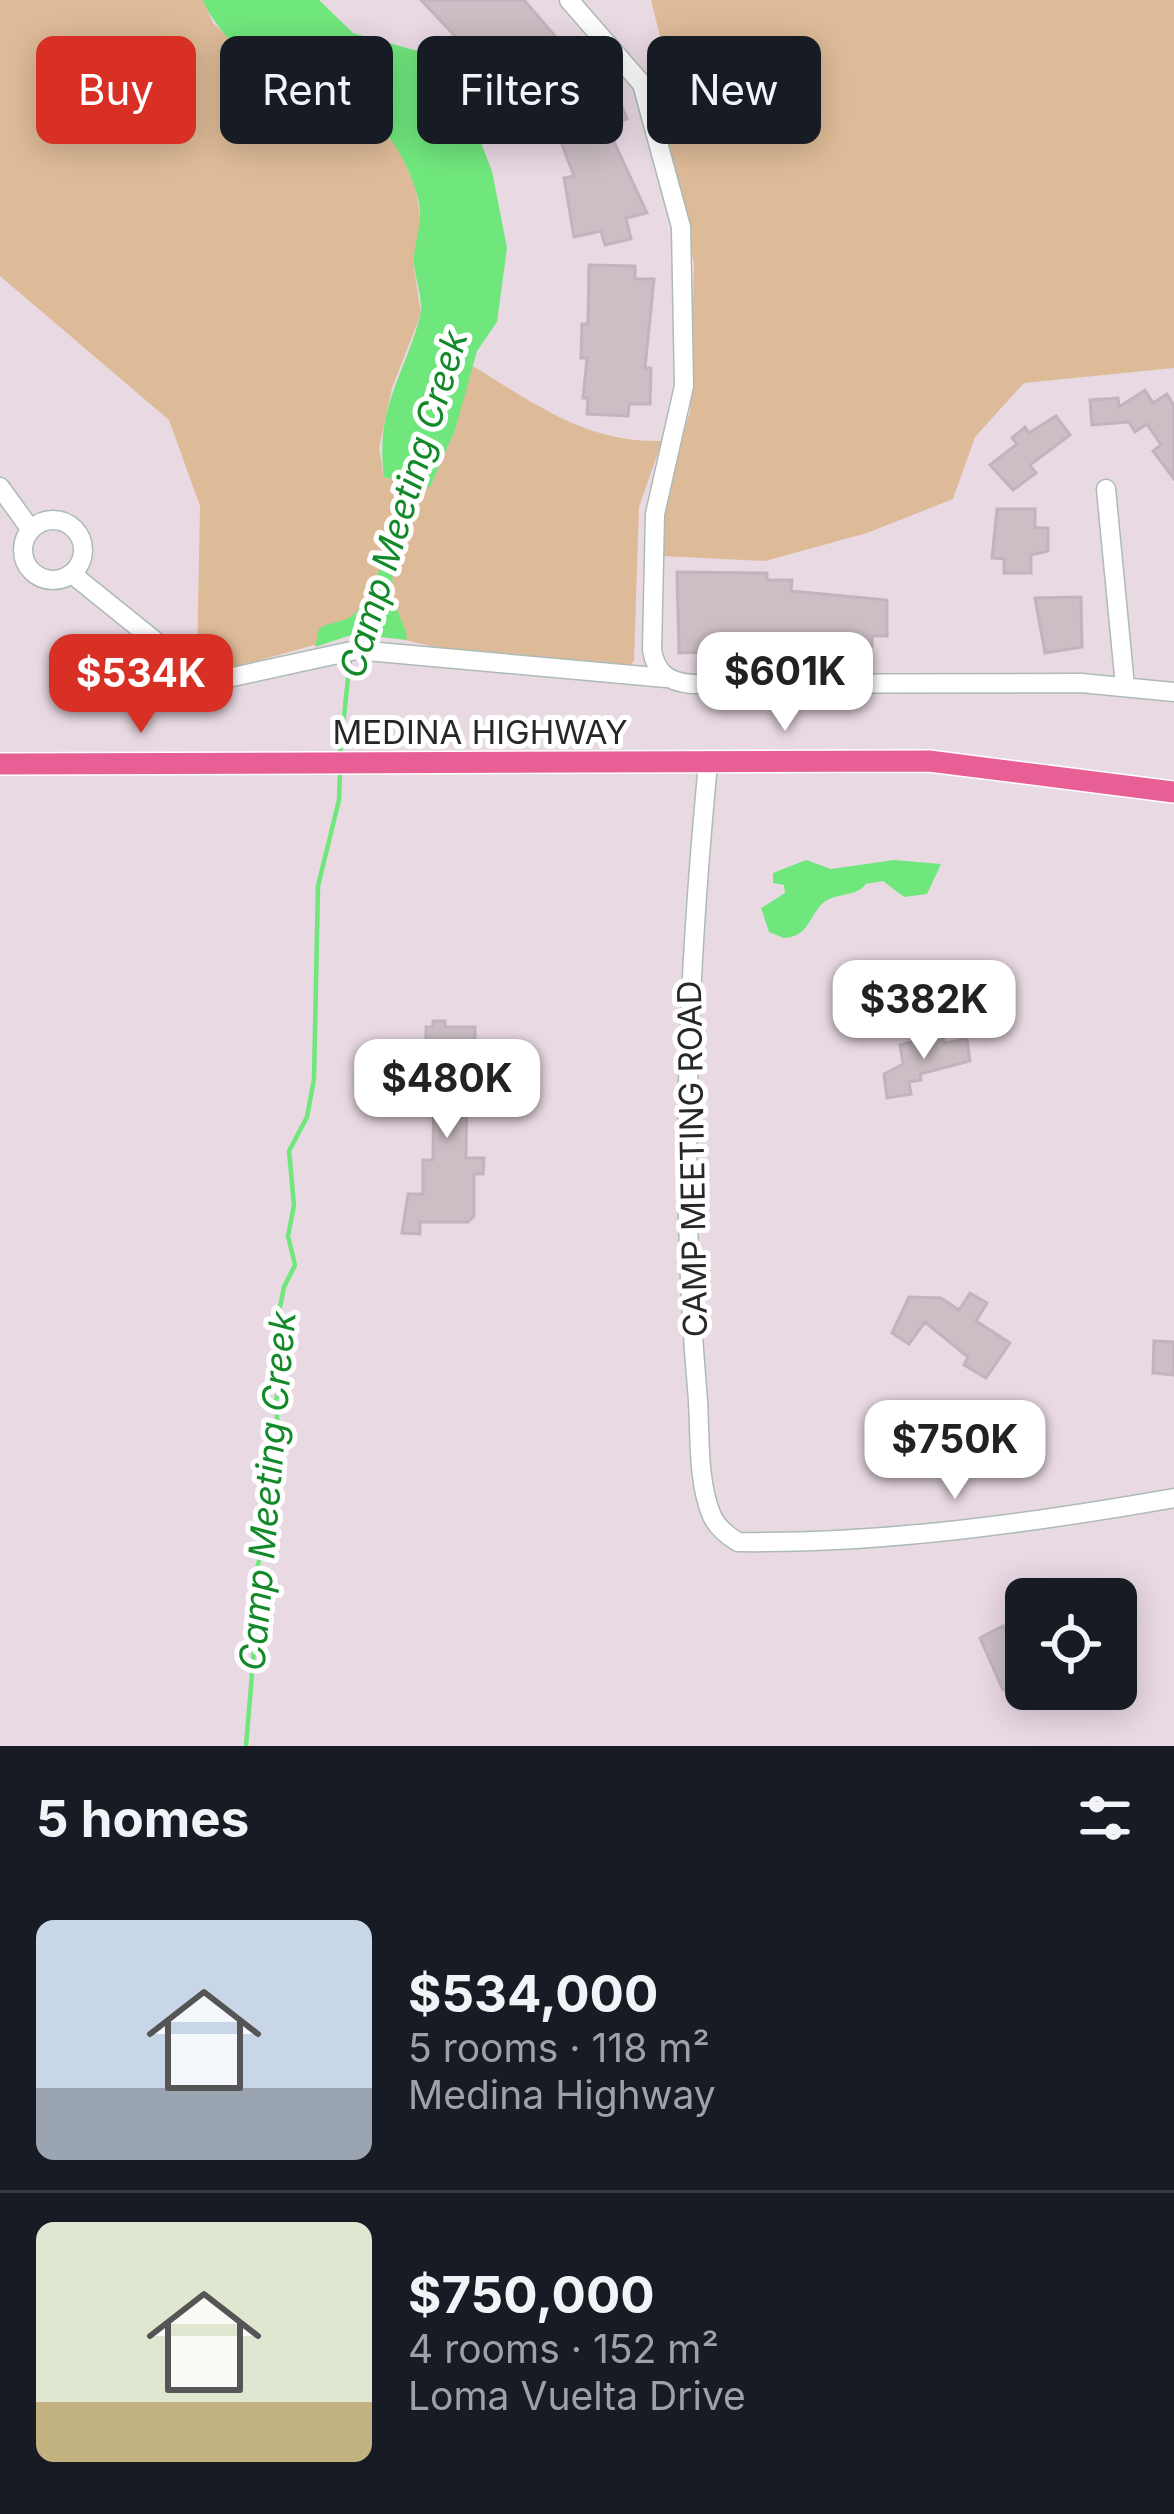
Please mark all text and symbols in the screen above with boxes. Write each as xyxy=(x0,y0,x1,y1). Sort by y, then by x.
chip: Buy xyxy=(36,36,196,144)
chip: Rent xyxy=(220,36,393,144)
chip: Filters xyxy=(417,36,623,144)
chip: New xyxy=(647,36,821,144)
water label: Camp Meeting Creek xyxy=(329,324,477,683)
pin: $601K xyxy=(701,632,869,734)
pin: $534K xyxy=(57,634,225,736)
text: $601K xyxy=(724,647,846,694)
text: $534K xyxy=(76,649,206,696)
street label: MEDINA HIGHWAY xyxy=(332,712,628,752)
pin: $382K xyxy=(840,960,1008,1062)
text: $382K xyxy=(860,975,988,1022)
street label: CAMP MEETING ROAD xyxy=(669,980,715,1338)
pin: $480K xyxy=(363,1039,531,1141)
text: $480K xyxy=(381,1054,513,1101)
water label: Camp Meeting Creek xyxy=(229,1308,305,1673)
pin: $750K xyxy=(871,1400,1039,1502)
text: $750K xyxy=(891,1415,1019,1462)
map controls xyxy=(1005,1578,1137,1710)
button: locate xyxy=(1005,1578,1137,1710)
icon: filters xyxy=(1072,1785,1138,1851)
text: 5 homes xyxy=(36,1788,249,1849)
text: $534,000 xyxy=(408,1963,658,2024)
icon: home xyxy=(132,1968,276,2112)
text: 5 rooms · 118 m² xyxy=(408,2024,710,2071)
text: Medina Highway xyxy=(408,2071,716,2118)
text: $750,000 xyxy=(408,2264,655,2325)
icon: home xyxy=(132,2270,276,2414)
text: 4 rooms · 152 m² xyxy=(408,2325,719,2372)
text: Loma Vuelta Drive xyxy=(408,2372,746,2419)

